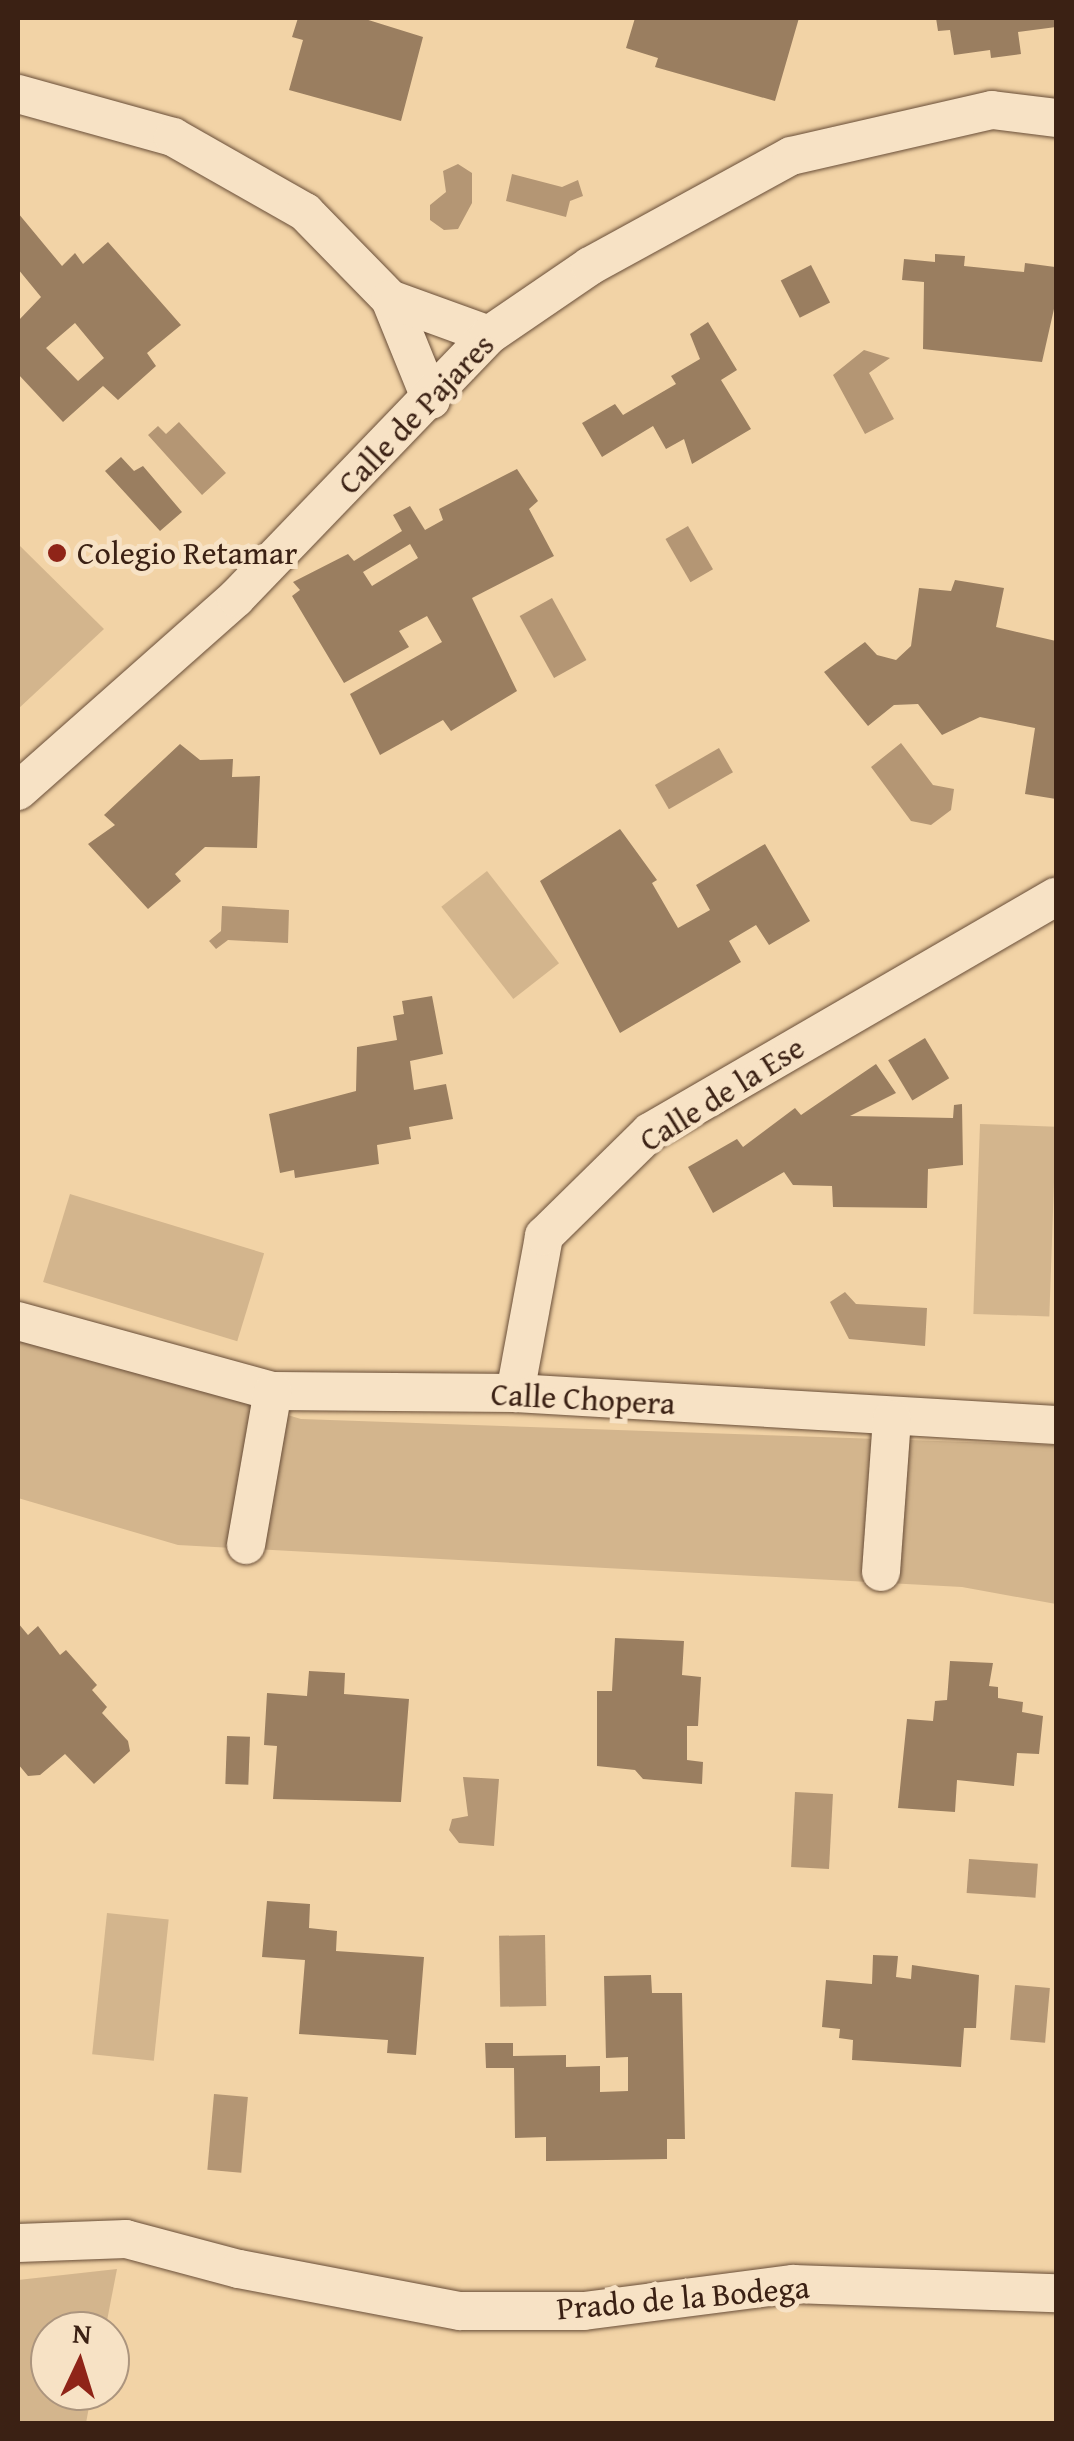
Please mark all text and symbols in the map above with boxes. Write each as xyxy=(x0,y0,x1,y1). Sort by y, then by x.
street label: Calle de Pajares xyxy=(330,326,502,502)
place label: Colegio Retamar xyxy=(77,534,297,572)
marker: Colegio Retamar xyxy=(46,542,68,564)
street label: Calle de la Ese xyxy=(633,1028,811,1160)
street label: Calle Chopera xyxy=(490,1375,676,1423)
street label: Prado de la Bodega xyxy=(555,2268,811,2328)
north arrow xyxy=(30,2311,130,2411)
text: N xyxy=(71,2311,93,2354)

